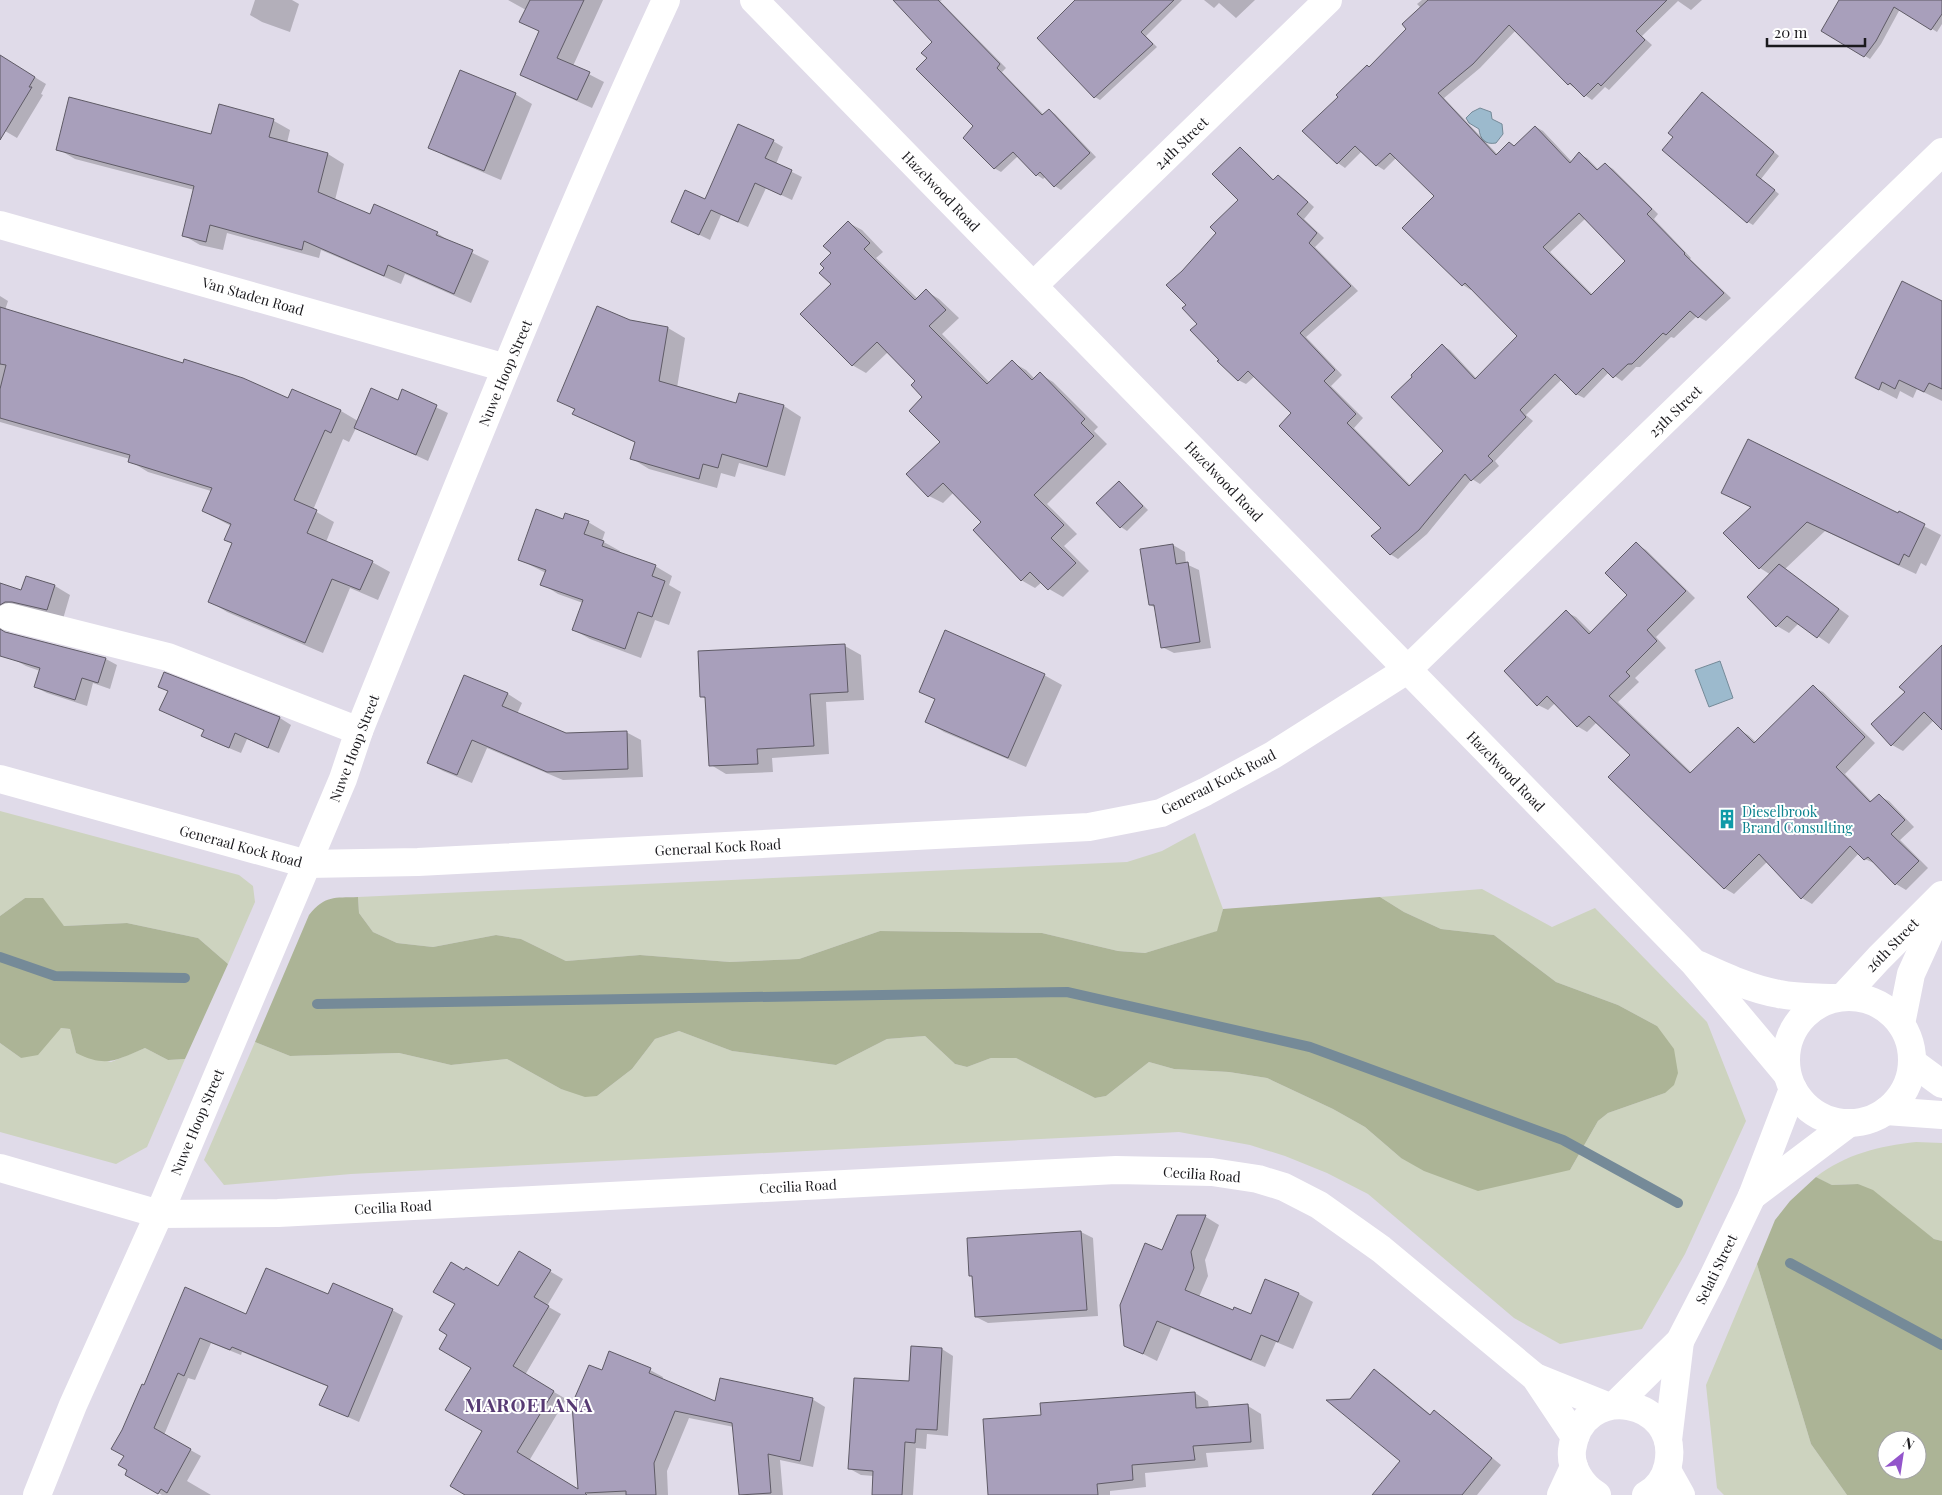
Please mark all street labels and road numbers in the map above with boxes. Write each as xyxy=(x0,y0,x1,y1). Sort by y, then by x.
street label: 24th Street xyxy=(1150,112,1213,173)
street label: Hazelwood Road xyxy=(898,147,984,235)
street label: Van Staden Road xyxy=(199,272,306,320)
street label: Nuwe Hoop Street xyxy=(474,316,536,429)
street label: 25th Street xyxy=(1644,380,1706,441)
street label: Hazelwood Road xyxy=(1181,437,1267,525)
street label: Nuwe Hoop Street xyxy=(325,690,384,805)
street label: Hazelwood Road xyxy=(1463,727,1549,815)
street label: Generaal Kock Road xyxy=(1157,745,1279,819)
street label: Generaal Kock Road xyxy=(177,820,305,872)
street label: Generaal Kock Road xyxy=(654,834,782,860)
street label: 26th Street xyxy=(1861,913,1923,976)
street label: Nuwe Hoop Street xyxy=(166,1065,228,1178)
street label: Cecilia Road xyxy=(1162,1162,1242,1186)
street label: Cecilia Road xyxy=(759,1174,837,1198)
street label: Cecilia Road xyxy=(354,1195,432,1219)
street label: Selati Street xyxy=(1691,1230,1742,1307)

